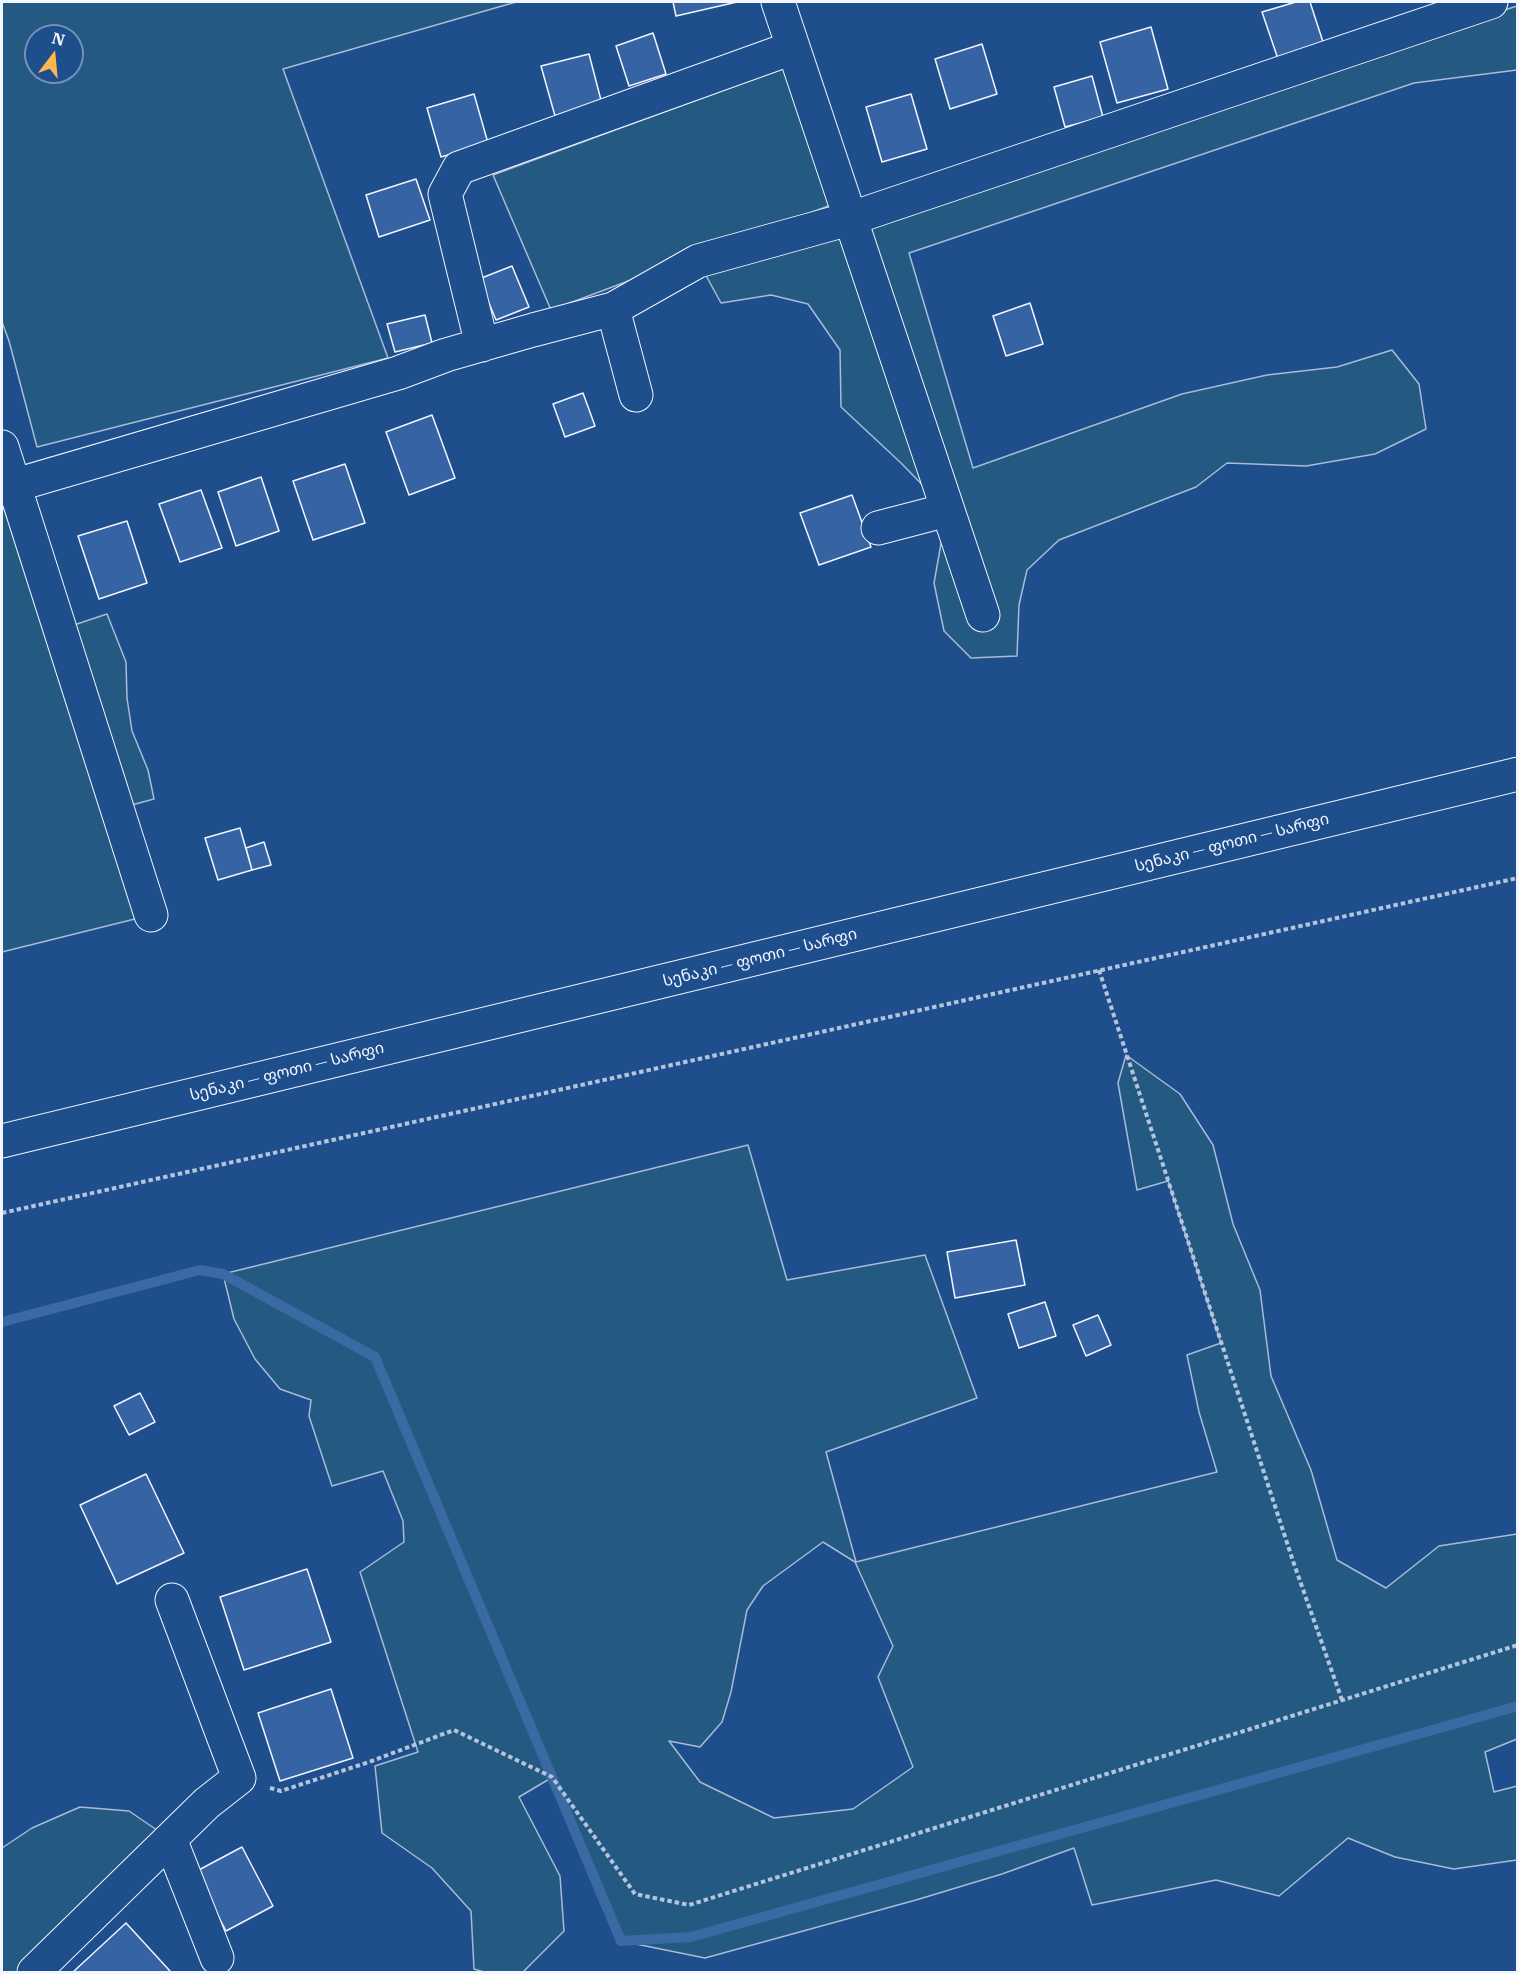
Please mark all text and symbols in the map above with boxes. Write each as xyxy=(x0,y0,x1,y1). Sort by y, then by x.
north arrow xyxy=(24,24,84,84)
text: N xyxy=(50,27,67,50)
street label: სენაკი — ფოთი — სარფი xyxy=(1133,810,1331,876)
street label: სენაკი — ფოთი — სარფი xyxy=(661,925,859,991)
street label: სენაკი — ფოთი — სარფი xyxy=(188,1039,386,1105)

